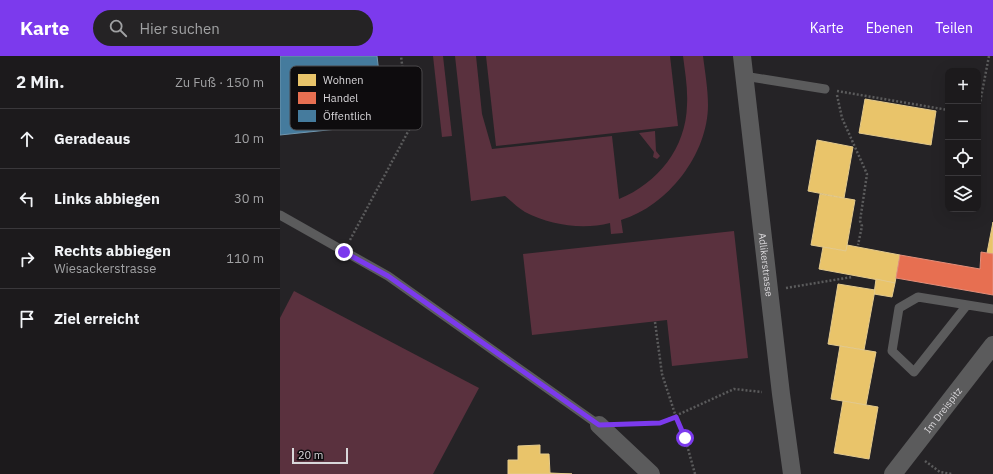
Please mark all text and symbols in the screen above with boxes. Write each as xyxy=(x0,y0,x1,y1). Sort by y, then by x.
search box xyxy=(93,10,373,46)
text: Karte xyxy=(20,16,69,40)
icon: search xyxy=(107,17,129,39)
text: Hier suchen xyxy=(139,19,220,38)
text: Karte xyxy=(810,19,844,37)
text: Ebenen xyxy=(866,19,913,37)
text: Teilen xyxy=(935,19,973,37)
legend xyxy=(290,66,422,130)
map controls xyxy=(945,68,981,212)
button: + xyxy=(945,68,981,104)
text: 2 Min. xyxy=(16,71,64,93)
text: Wohnen xyxy=(323,73,364,87)
text: Zu Fuß · 150 m xyxy=(175,74,264,91)
text: Handel xyxy=(323,91,358,105)
button: − xyxy=(945,104,981,140)
text: Öffentlich xyxy=(323,109,372,123)
icon: ahead xyxy=(16,128,38,150)
text: Geradeaus xyxy=(54,129,130,148)
text: 10 m xyxy=(234,130,264,147)
button: locate xyxy=(945,140,981,176)
button: layers xyxy=(945,176,981,212)
icon: left xyxy=(16,188,38,210)
text: Links abbiegen xyxy=(54,189,160,208)
text: 30 m xyxy=(234,190,264,207)
street label: Adlikerstrasse xyxy=(756,232,776,298)
text: Rechts abbiegen xyxy=(54,241,171,260)
route end xyxy=(335,243,353,261)
icon: right xyxy=(16,248,38,270)
text: 110 m xyxy=(226,250,264,267)
text: Wiesackerstrasse xyxy=(54,260,157,277)
icon: arrive xyxy=(16,308,38,330)
text: Ziel erreicht xyxy=(54,309,140,328)
street label: Im Dreispitz xyxy=(921,384,965,436)
route start xyxy=(676,429,694,447)
scale bar xyxy=(292,446,348,465)
text: 20 m xyxy=(298,448,323,462)

